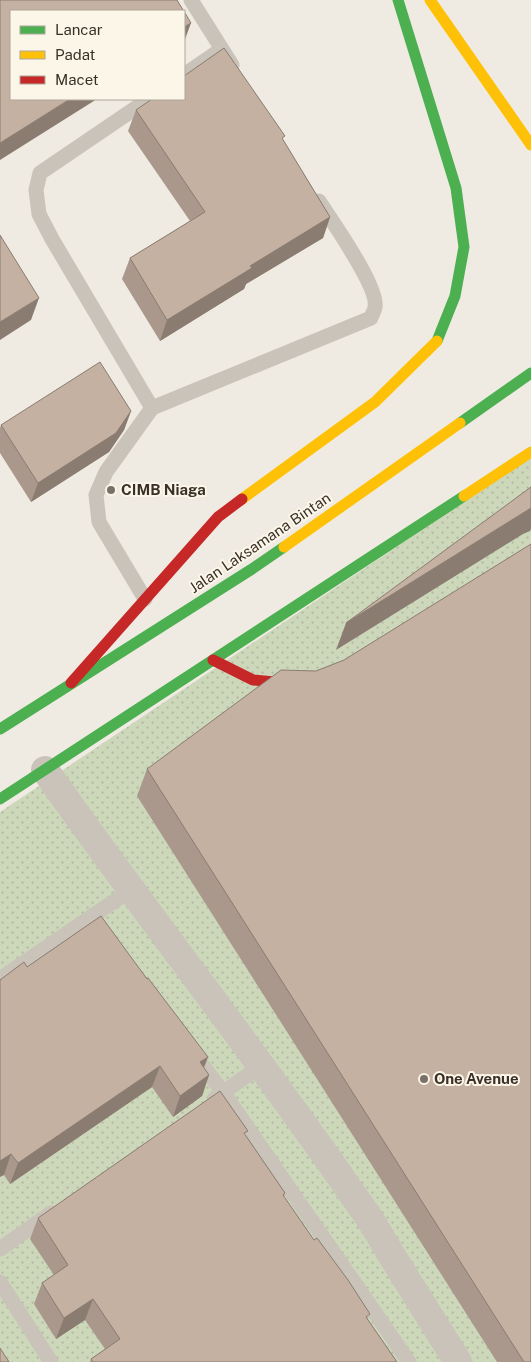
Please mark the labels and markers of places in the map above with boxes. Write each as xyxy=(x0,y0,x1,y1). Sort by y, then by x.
place label: CIMB Niaga xyxy=(121,481,206,498)
marker: CIMB Niaga xyxy=(105,484,117,496)
place label: One Avenue xyxy=(434,1070,519,1087)
marker: One Avenue xyxy=(418,1073,430,1085)

